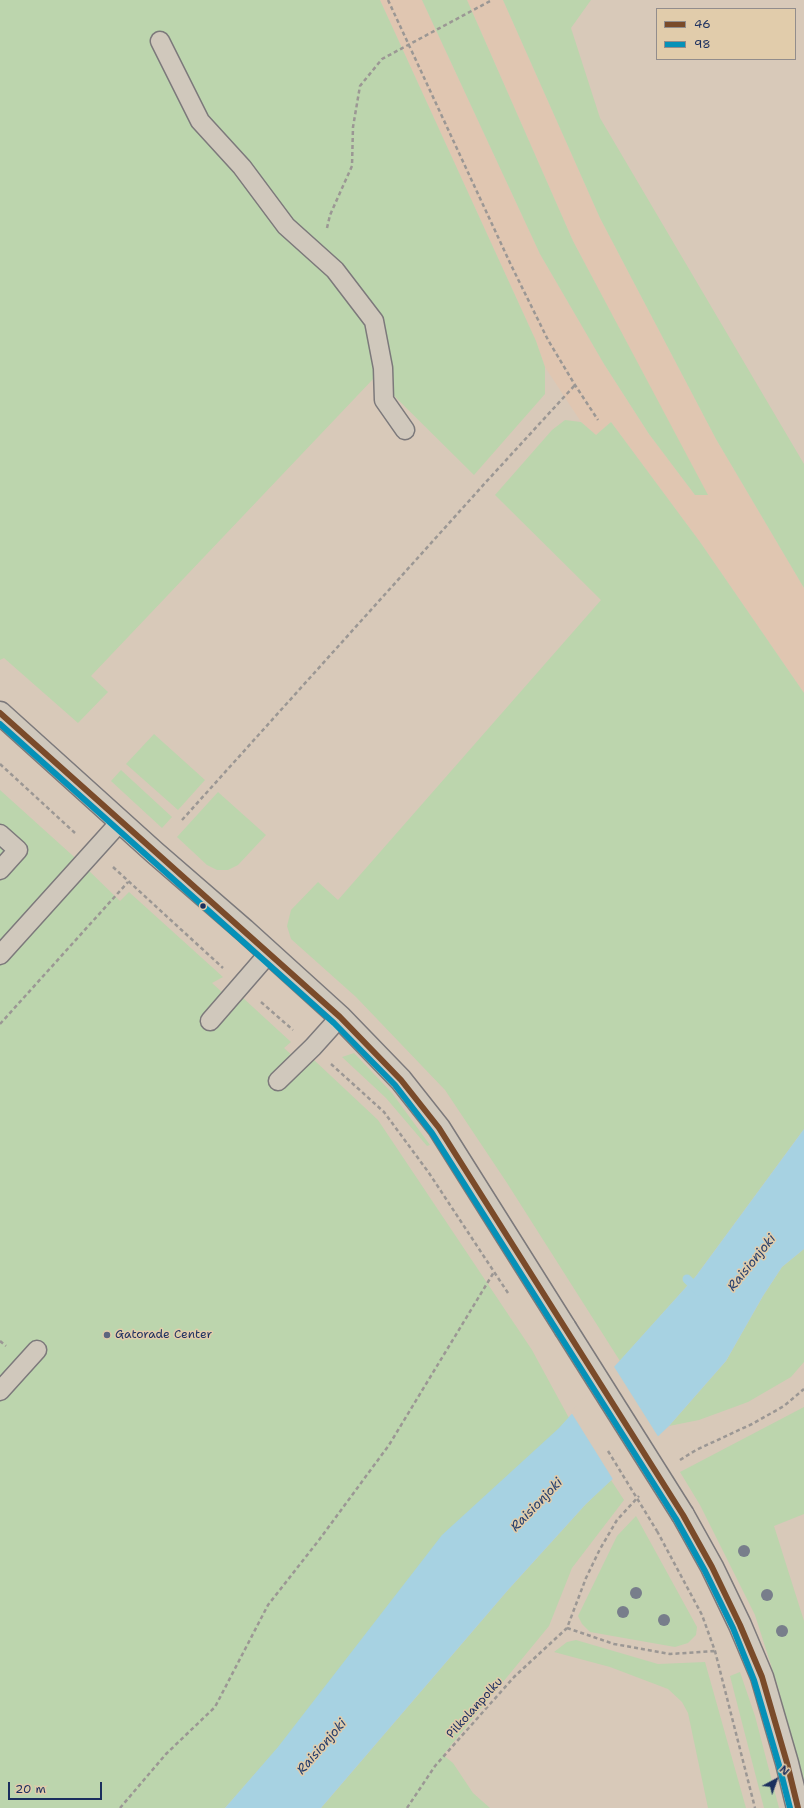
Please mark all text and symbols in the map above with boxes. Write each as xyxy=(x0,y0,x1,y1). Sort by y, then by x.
legend xyxy=(656,8,796,60)
text: 46 xyxy=(694,16,711,32)
text: 98 xyxy=(694,36,711,52)
unlabelled marker xyxy=(198,901,208,911)
water label: Raisionjoki xyxy=(724,1232,780,1294)
place label: Gatorade Center xyxy=(115,1328,212,1342)
marker: Gatorade Center xyxy=(102,1330,112,1340)
water label: Raisionjoki xyxy=(508,1475,566,1535)
street label: Pilkolanpolku xyxy=(444,1675,506,1741)
water label: Raisionjoki xyxy=(294,1716,350,1778)
north arrow xyxy=(756,1760,796,1800)
text: N xyxy=(776,1762,792,1779)
scale bar xyxy=(10,1774,104,1800)
text: 20 m xyxy=(15,1781,46,1797)

